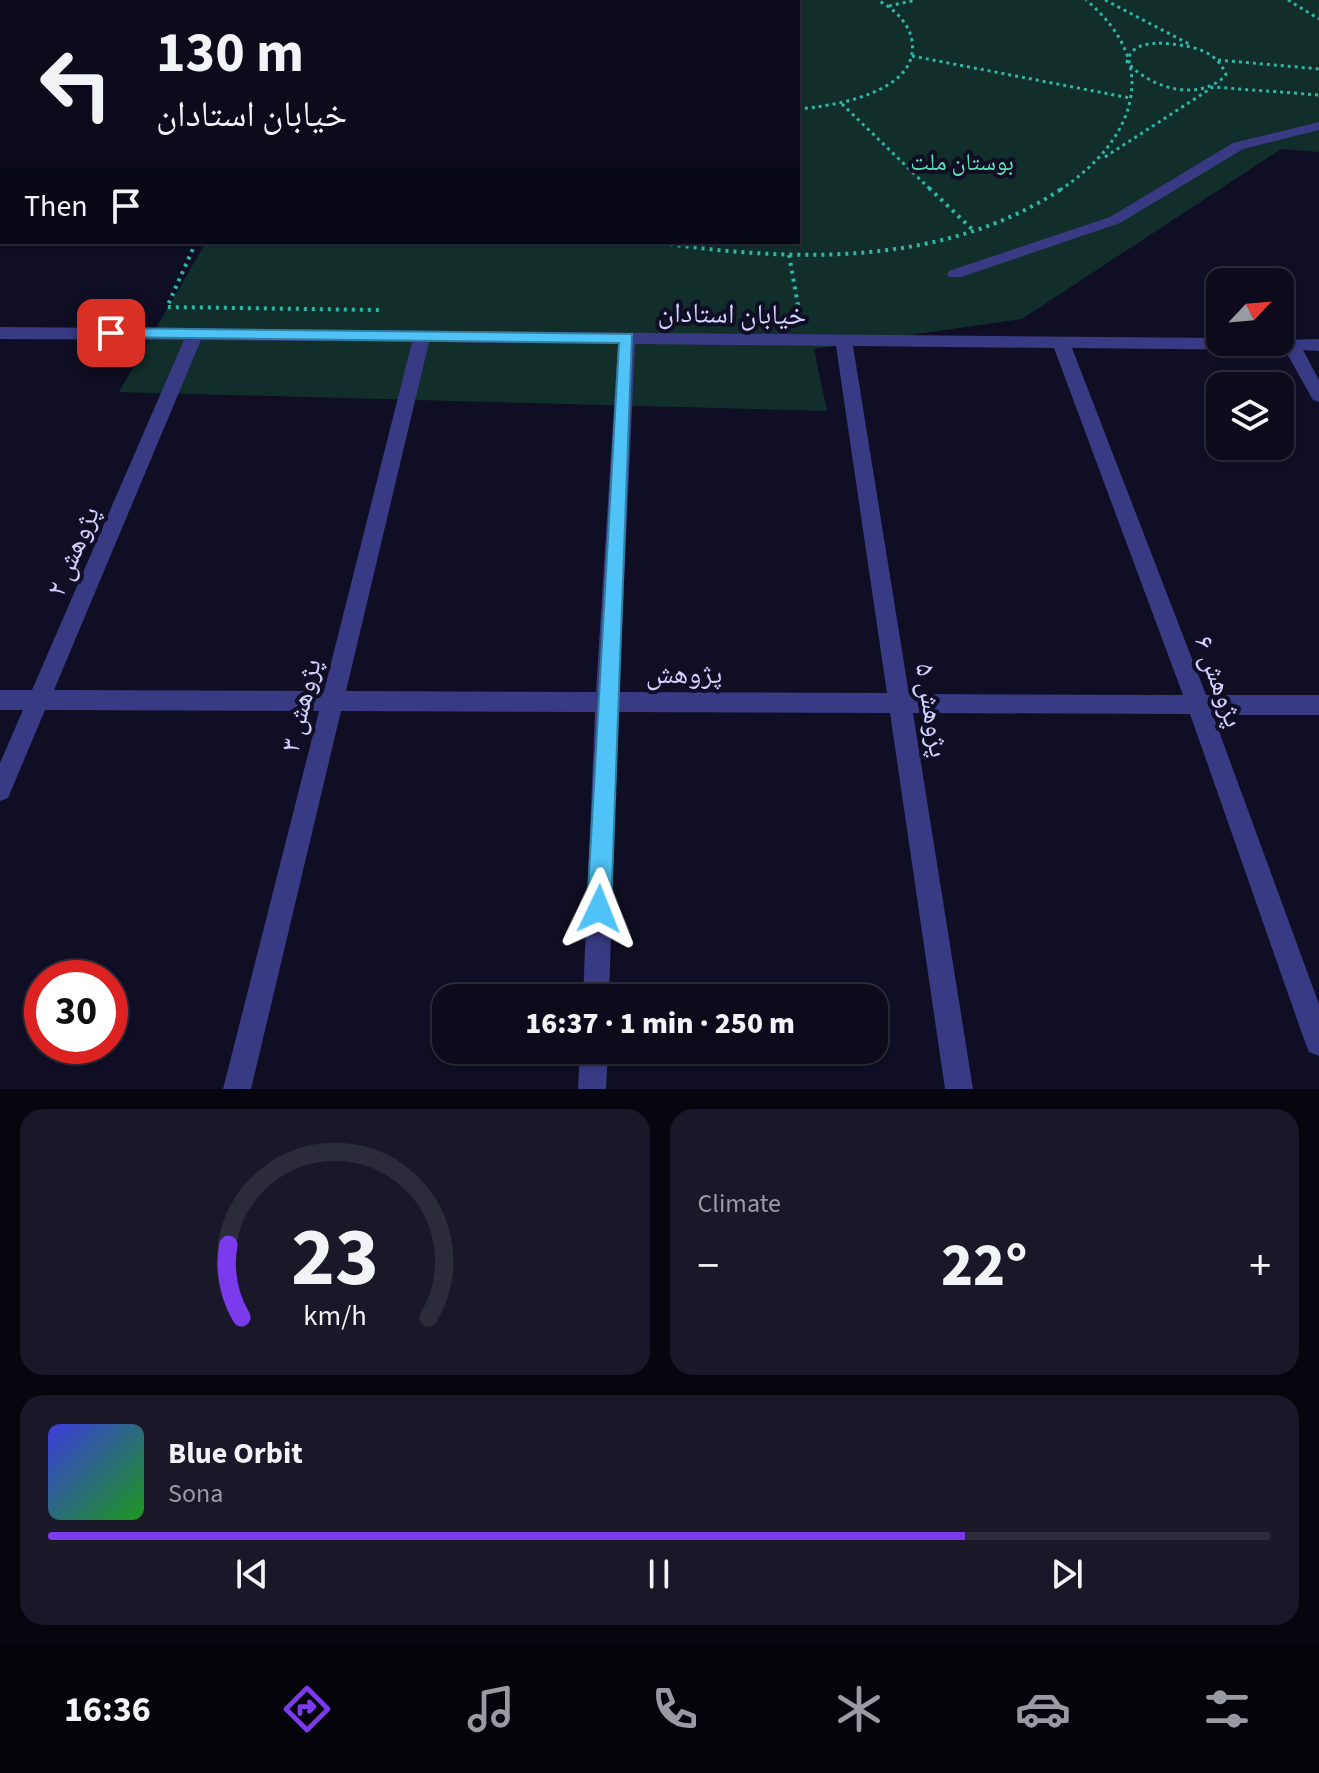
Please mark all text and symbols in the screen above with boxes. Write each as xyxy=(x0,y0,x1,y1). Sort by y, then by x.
text: 130 m xyxy=(156,14,304,93)
icon: left xyxy=(24,32,128,136)
text: خیابان استادان xyxy=(156,89,347,140)
park label: بوستان ملت xyxy=(910,145,1014,180)
icon: arrive xyxy=(104,184,148,228)
text: Then xyxy=(24,185,88,228)
north arrow xyxy=(1206,268,1294,356)
map controls xyxy=(1206,268,1294,460)
street label: خیابان استادان xyxy=(657,293,807,335)
pin xyxy=(77,299,145,367)
icon: arrive xyxy=(89,311,133,355)
button: layers xyxy=(1206,372,1294,460)
street label: پژوهش ۲ xyxy=(36,500,110,603)
street label: پژوهش ۶ xyxy=(1184,630,1254,733)
street label: پژوهش ۳ xyxy=(270,654,332,756)
street label: پژوهش xyxy=(646,654,722,694)
street label: پژوهش ۵ xyxy=(905,660,959,760)
position arrow xyxy=(557,867,641,951)
speed limit sign: 30 xyxy=(24,960,128,1064)
text: 16:37 · 1 min · 250 m xyxy=(525,1002,795,1045)
text: Climate xyxy=(698,1185,781,1222)
text: 23 xyxy=(291,1199,379,1317)
text: 22° xyxy=(941,1224,1027,1309)
text: − xyxy=(698,1235,719,1298)
text: + xyxy=(1249,1235,1271,1298)
text: km/h xyxy=(303,1296,366,1336)
text: Blue Orbit xyxy=(168,1432,303,1475)
text: Sona xyxy=(168,1475,223,1512)
icon: previous xyxy=(230,1552,274,1596)
icon: pause xyxy=(637,1552,681,1596)
icon: next xyxy=(1045,1552,1089,1596)
icon: directions xyxy=(279,1681,335,1737)
icon: music xyxy=(463,1681,519,1737)
icon: phone xyxy=(647,1681,703,1737)
icon: climate xyxy=(831,1681,887,1737)
icon: car xyxy=(1015,1681,1071,1737)
icon: filters xyxy=(1199,1681,1255,1737)
text: 16:36 xyxy=(64,1684,151,1735)

